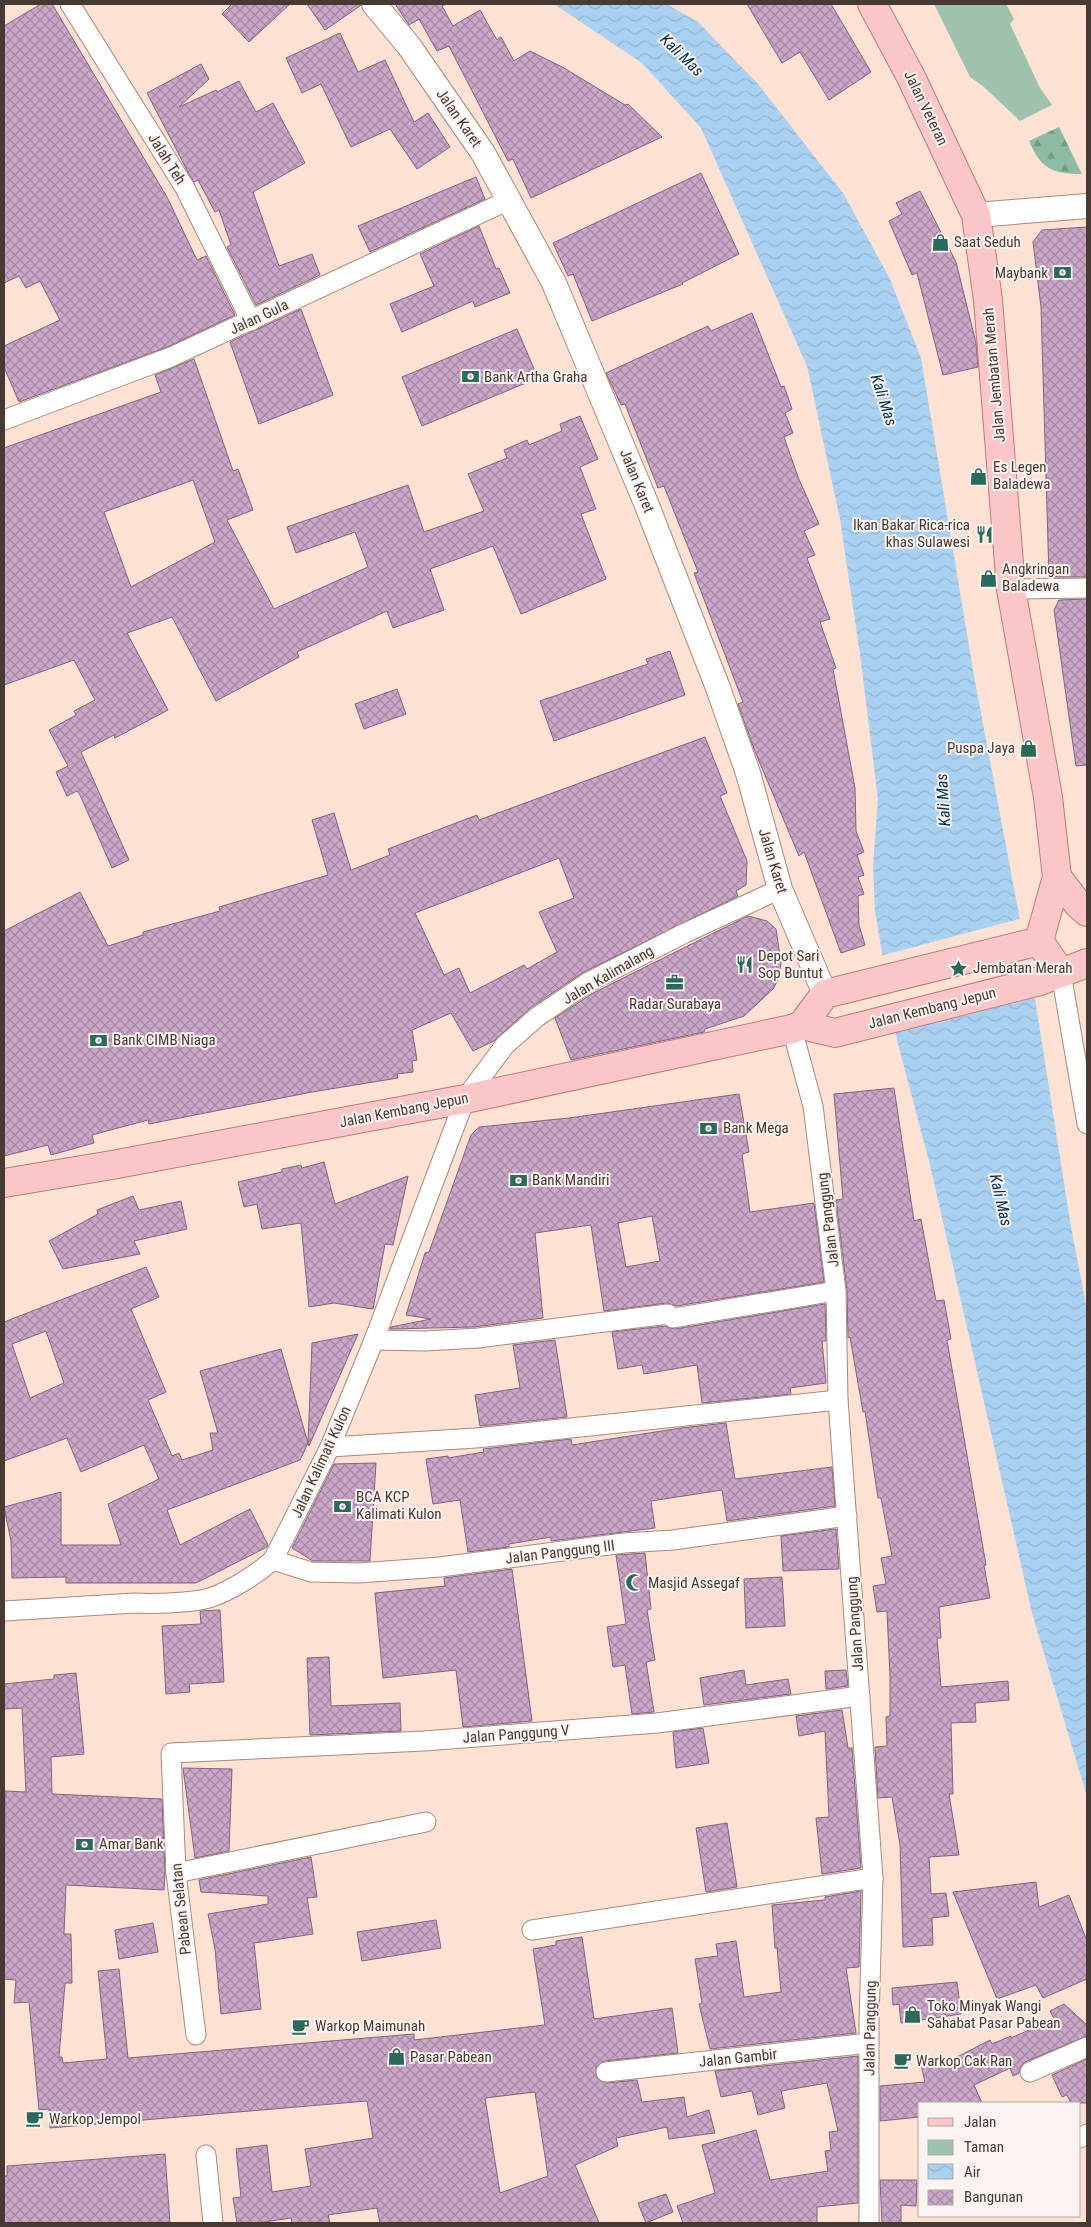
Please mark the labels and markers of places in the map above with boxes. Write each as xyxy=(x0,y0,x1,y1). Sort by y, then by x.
shop icon: Saat Seduh xyxy=(930,232,950,252)
place label: Saat Seduh xyxy=(954,233,1021,251)
bank icon: Maybank xyxy=(1052,263,1072,283)
place label: Maybank xyxy=(995,264,1048,282)
bank icon: Bank Artha Graha xyxy=(460,367,480,387)
place label: Bank Artha Graha xyxy=(484,368,588,386)
place label: Es Legen Baladewa xyxy=(993,458,1050,493)
shop icon: Es Legen Baladewa xyxy=(969,466,989,486)
place label: Ikan Bakar Rica-rica khas Sulawesi xyxy=(853,516,970,551)
restaurant icon: Ikan Bakar Rica-rica khas Sulawesi xyxy=(974,524,994,544)
place label: Angkringan Baladewa xyxy=(1002,560,1069,595)
shop icon: Angkringan Baladewa xyxy=(978,568,998,588)
shop icon: Puspa Jaya xyxy=(1019,738,1039,758)
place label: Puspa Jaya xyxy=(947,739,1015,757)
place label: Depot Sari Sop Buntut xyxy=(758,947,823,982)
restaurant icon: Depot Sari Sop Buntut xyxy=(734,955,754,975)
place icon: Jembatan Merah xyxy=(949,958,969,978)
place label: Jembatan Merah xyxy=(973,959,1073,977)
office icon: Radar Surabaya xyxy=(665,973,685,993)
place label: Radar Surabaya xyxy=(629,995,721,1013)
bank icon: Bank CIMB Niaga xyxy=(89,1030,109,1050)
place label: Bank CIMB Niaga xyxy=(113,1031,216,1049)
bank icon: Bank Mega xyxy=(699,1118,719,1138)
place label: Bank Mega xyxy=(723,1119,789,1137)
bank icon: Bank Mandiri xyxy=(508,1170,528,1190)
place label: Bank Mandiri xyxy=(532,1171,610,1189)
place label: BCA KCP Kalimati Kulon xyxy=(356,1488,442,1523)
bank icon: BCA KCP Kalimati Kulon xyxy=(332,1496,352,1516)
mosque icon: Masjid Assegaf xyxy=(624,1573,644,1593)
place label: Masjid Assegaf xyxy=(648,1574,740,1592)
bank icon: Amar Bank xyxy=(75,1834,95,1854)
place label: Amar Bank xyxy=(99,1835,164,1853)
place label: Toko Minyak Wangi Sahabat Pasar Pabean xyxy=(927,1997,1061,2032)
shop icon: Toko Minyak Wangi Sahabat Pasar Pabean xyxy=(903,2005,923,2025)
cafe icon: Warkop Maimunah xyxy=(291,2016,311,2036)
place label: Warkop Maimunah xyxy=(315,2017,425,2035)
shop icon: Pasar Pabean xyxy=(386,2047,406,2067)
place label: Pasar Pabean xyxy=(410,2048,492,2066)
cafe icon: Warkop Cak Ran xyxy=(892,2051,912,2071)
place label: Warkop Cak Ran xyxy=(916,2052,1012,2070)
cafe icon: Warkop Jempol xyxy=(25,2109,45,2129)
place label: Warkop Jempol xyxy=(49,2110,141,2128)

